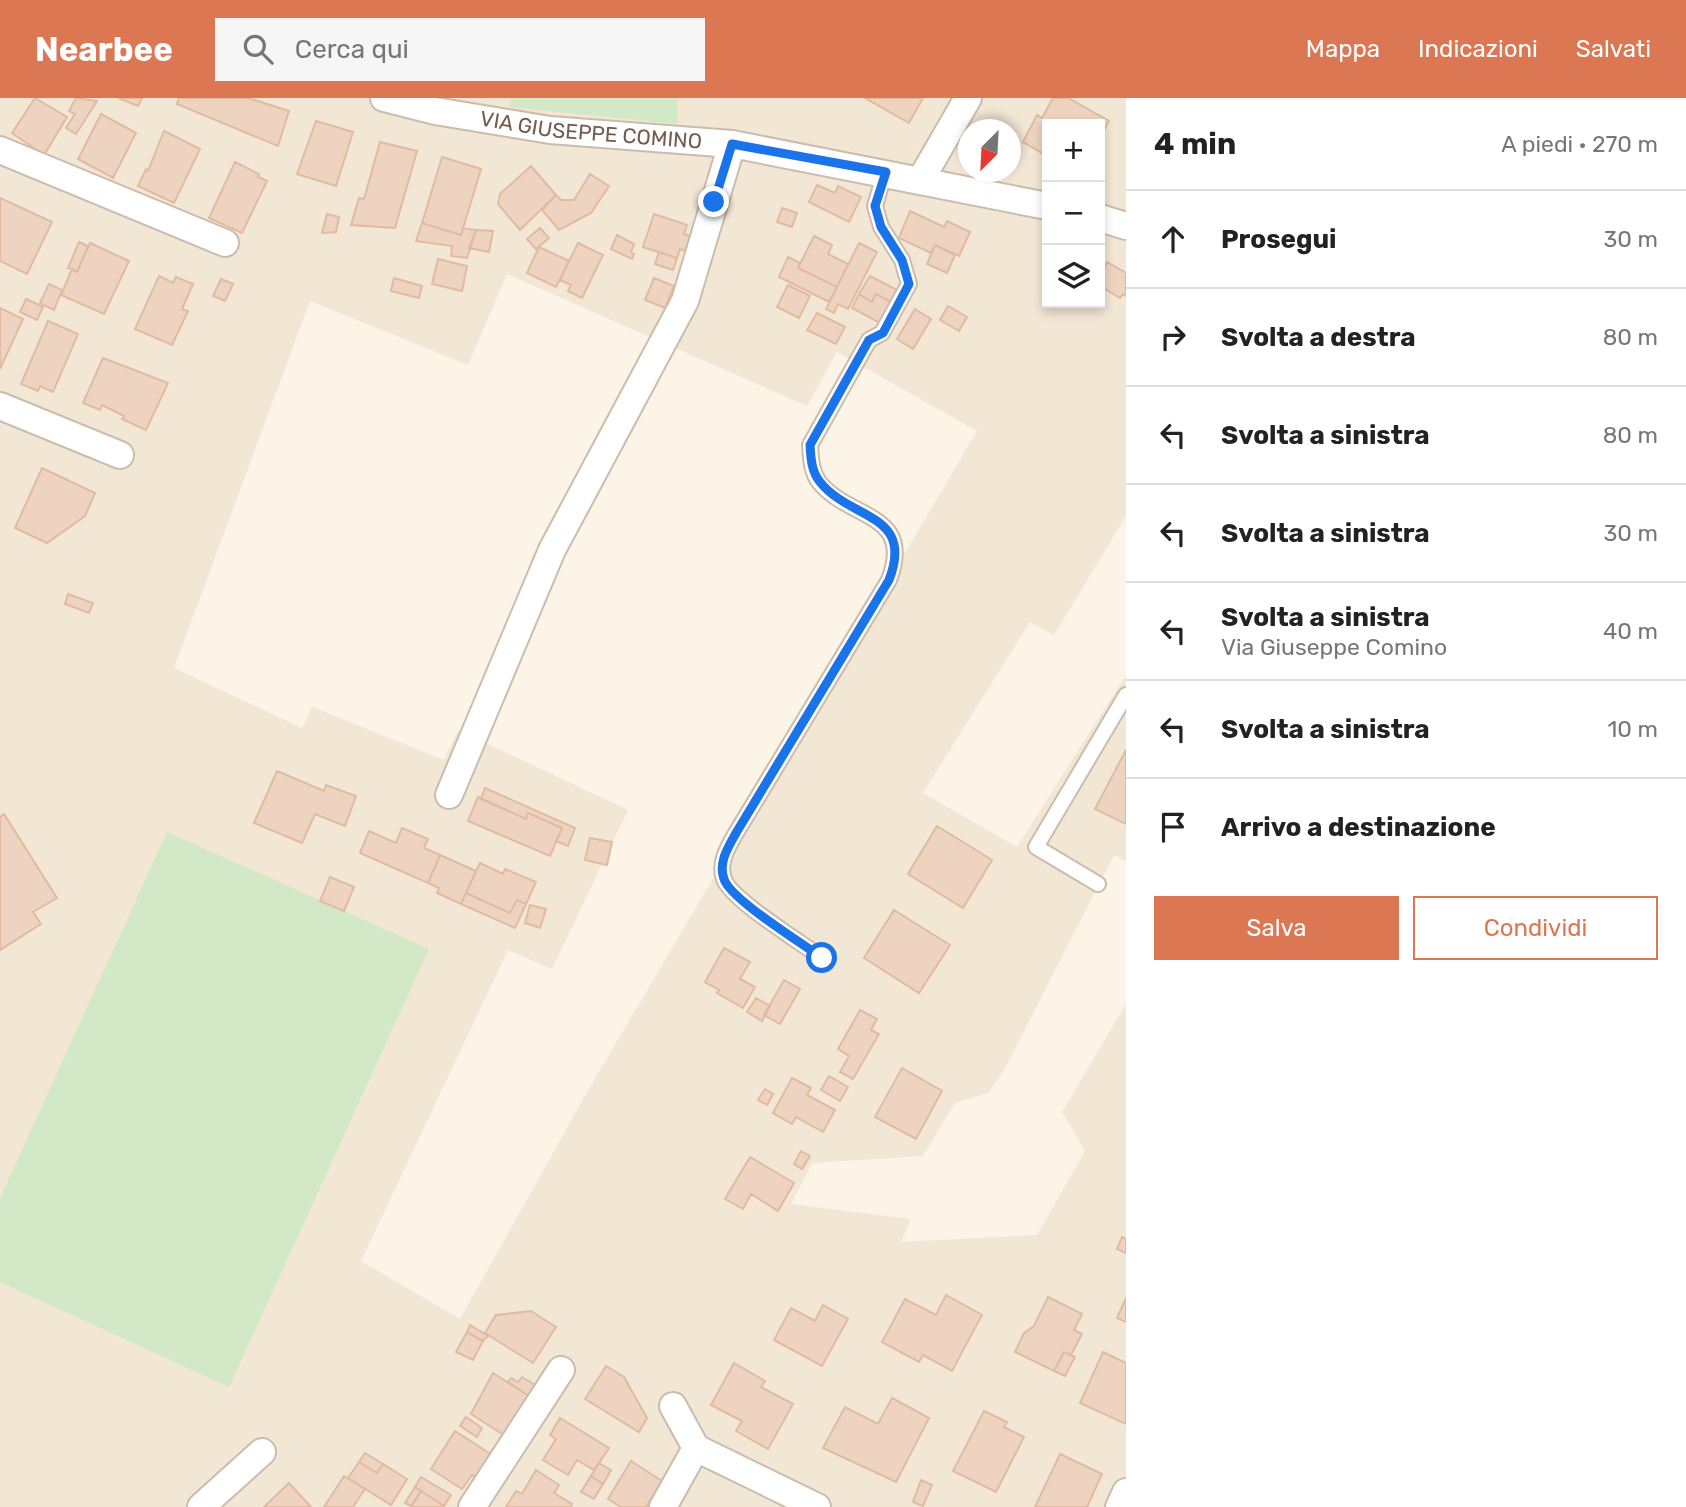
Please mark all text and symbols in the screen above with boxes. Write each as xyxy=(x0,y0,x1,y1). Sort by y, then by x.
search box xyxy=(215,18,705,81)
text: Nearbee xyxy=(35,30,173,69)
icon: search xyxy=(239,30,277,68)
text: Cerca qui xyxy=(295,34,409,65)
text: Mappa xyxy=(1306,35,1380,63)
text: Indicazioni xyxy=(1418,35,1538,63)
text: Salvati xyxy=(1576,35,1651,63)
street label: VIA GIUSEPPE COMINO xyxy=(478,106,703,154)
north arrow xyxy=(958,119,1021,182)
map controls xyxy=(1042,119,1105,308)
button: + xyxy=(1042,119,1105,182)
text: 4 min xyxy=(1154,126,1236,162)
text: A piedi · 270 m xyxy=(1501,130,1658,158)
button: − xyxy=(1042,182,1105,245)
route end xyxy=(698,186,729,217)
icon: ahead xyxy=(1154,220,1192,258)
text: Prosegui xyxy=(1221,224,1337,255)
text: 30 m xyxy=(1603,225,1658,253)
button: layers xyxy=(1042,245,1105,308)
icon: right xyxy=(1154,318,1192,356)
text: Svolta a destra xyxy=(1221,322,1416,353)
text: 80 m xyxy=(1603,323,1658,351)
icon: left xyxy=(1154,416,1192,454)
text: Svolta a sinistra xyxy=(1221,420,1430,451)
text: 80 m xyxy=(1603,421,1658,449)
icon: left xyxy=(1154,514,1192,552)
text: Svolta a sinistra xyxy=(1221,518,1430,549)
text: 30 m xyxy=(1603,519,1658,547)
text: Svolta a sinistra xyxy=(1221,602,1430,633)
icon: left xyxy=(1154,612,1192,650)
text: 40 m xyxy=(1603,617,1658,645)
text: Via Giuseppe Comino xyxy=(1221,633,1447,661)
icon: left xyxy=(1154,710,1192,748)
text: Svolta a sinistra xyxy=(1221,714,1430,745)
text: 10 m xyxy=(1607,715,1658,743)
icon: arrive xyxy=(1154,808,1192,846)
text: Arrivo a destinazione xyxy=(1221,812,1496,843)
button: Salva xyxy=(1154,896,1399,960)
button: Condividi xyxy=(1413,896,1658,960)
route start xyxy=(806,942,837,973)

